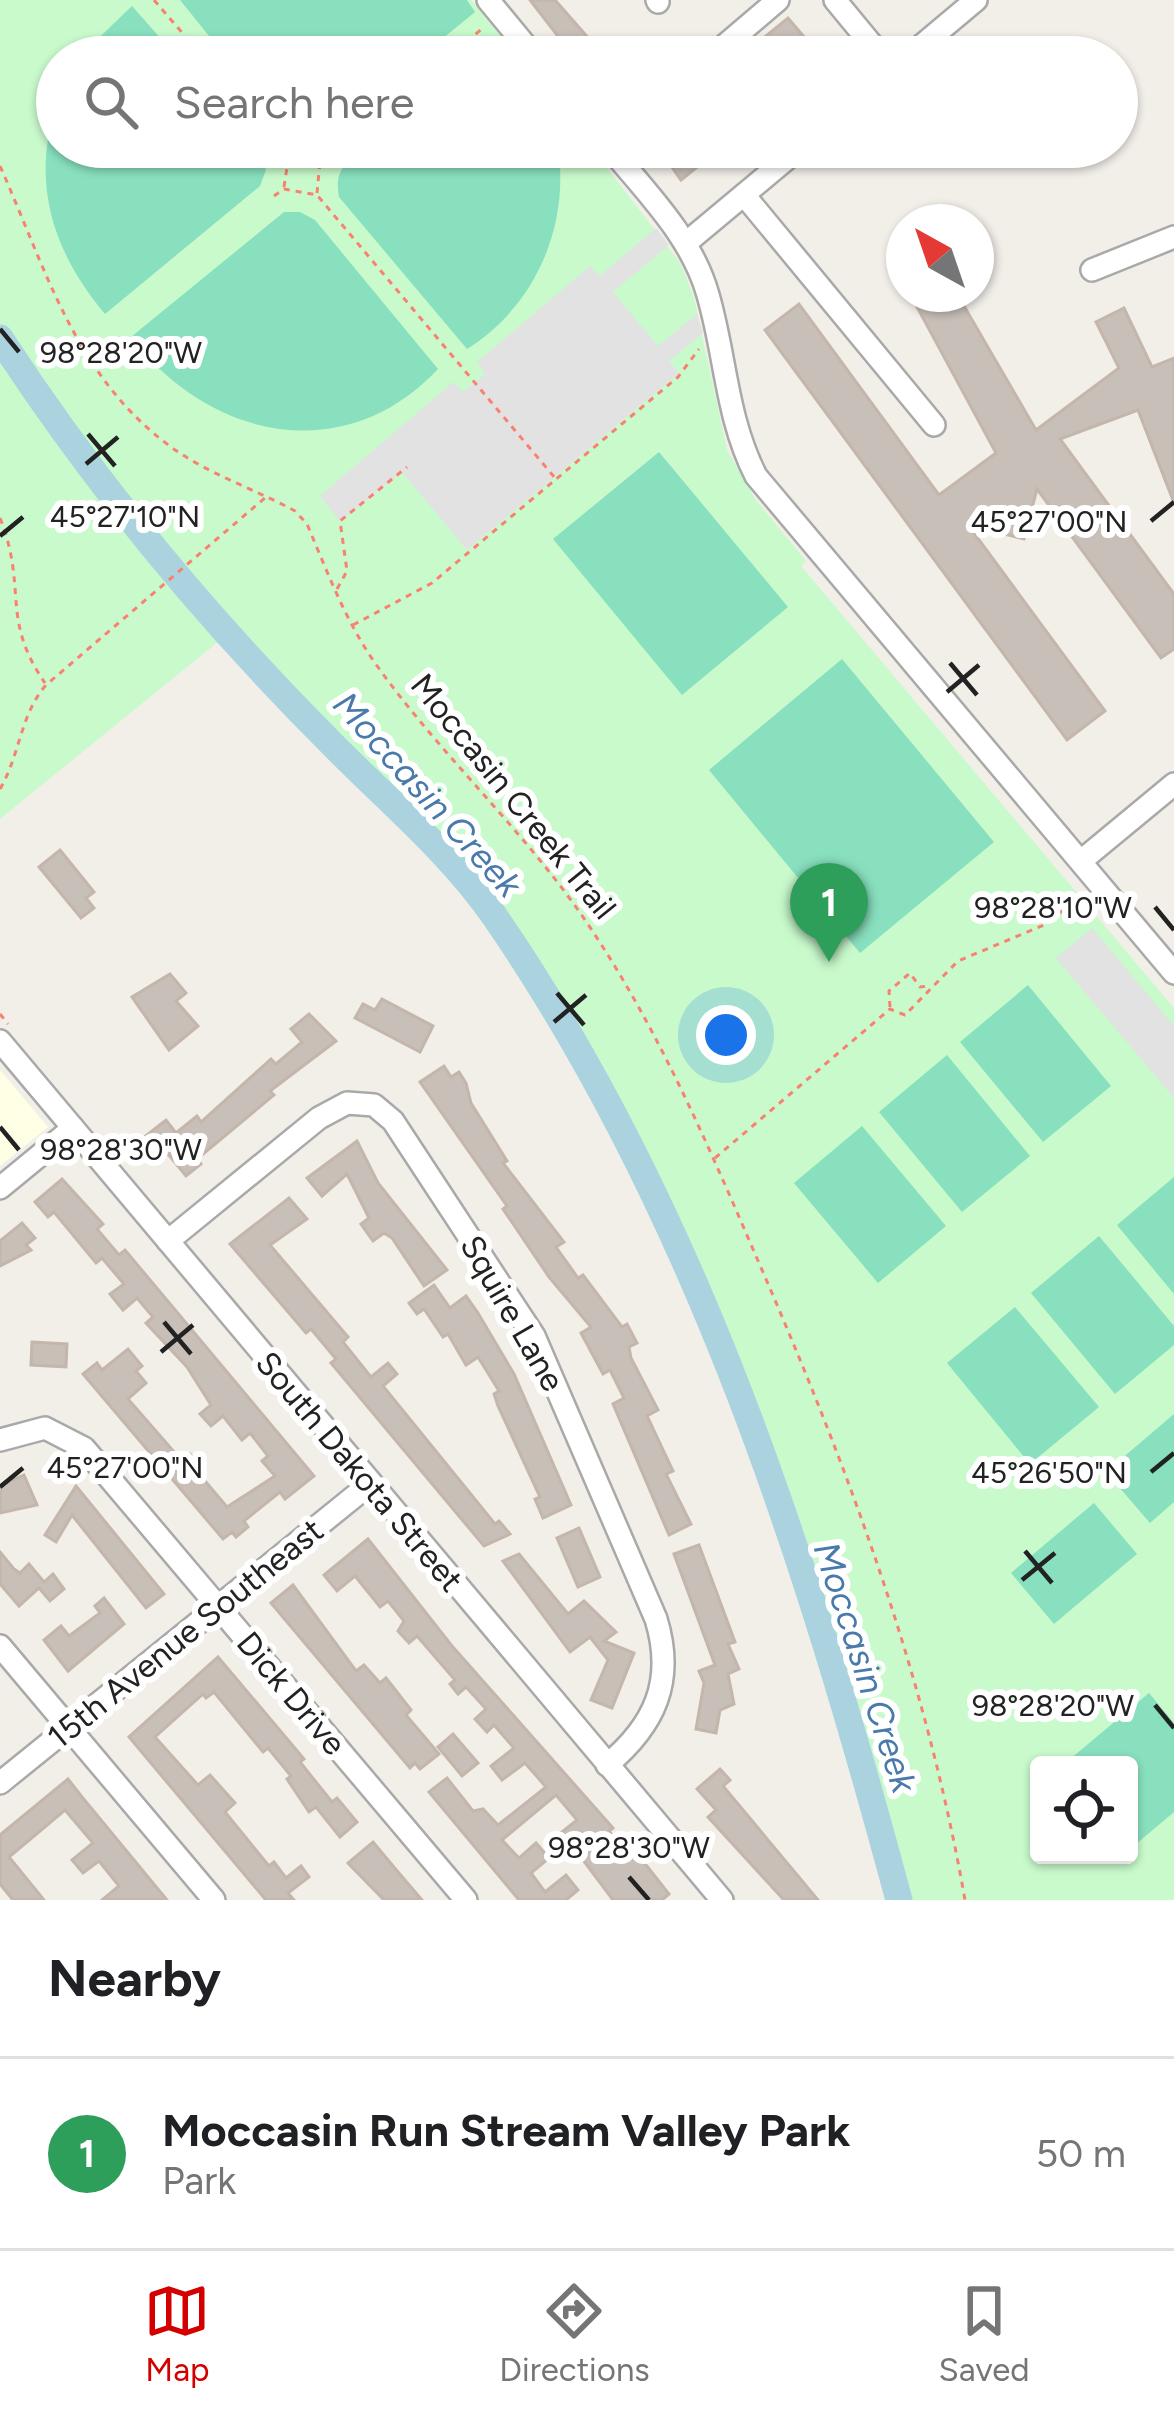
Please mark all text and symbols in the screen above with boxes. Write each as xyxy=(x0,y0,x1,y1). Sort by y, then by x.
search box xyxy=(36,36,1138,168)
icon: search xyxy=(78,69,144,135)
text: Search here xyxy=(174,75,414,129)
north arrow xyxy=(886,204,994,312)
text: 98°28'20"W xyxy=(40,334,202,371)
text: 45°27'10"N xyxy=(50,498,200,535)
text: 45°27'00"N xyxy=(970,503,1128,540)
street label: Moccasin Creek Trail xyxy=(403,666,624,927)
water label: Moccasin Creek xyxy=(324,683,532,907)
pin: 1 xyxy=(790,863,868,962)
text: 98°28'10"W xyxy=(974,889,1132,926)
your location xyxy=(696,1005,756,1065)
text: 98°28'30"W xyxy=(40,1131,202,1168)
street label: Squire Lane xyxy=(452,1229,573,1398)
street label: South Dakota Street xyxy=(248,1344,471,1599)
text: 45°27'00"N xyxy=(46,1449,204,1486)
text: 45°26'50"N xyxy=(971,1454,1127,1491)
street label: 15th Avenue Southeast xyxy=(40,1510,331,1756)
water label: Moccasin Creek xyxy=(805,1536,927,1799)
street label: Dick Drive xyxy=(229,1624,354,1763)
text: 98°28'20"W xyxy=(972,1687,1134,1724)
map controls xyxy=(1030,1756,1138,1864)
button: locate xyxy=(1030,1756,1138,1864)
text: 98°28'30"W xyxy=(548,1829,710,1866)
text: Nearby xyxy=(48,1948,221,2009)
text: Moccasin Run Stream Valley Park xyxy=(162,2103,850,2157)
text: 1 xyxy=(79,2130,95,2177)
text: 50 m xyxy=(1036,2130,1126,2177)
text: Park xyxy=(162,2157,236,2204)
tab: Map xyxy=(144,2278,210,2389)
tab: Directions xyxy=(499,2278,650,2389)
tab: Saved xyxy=(939,2278,1030,2389)

